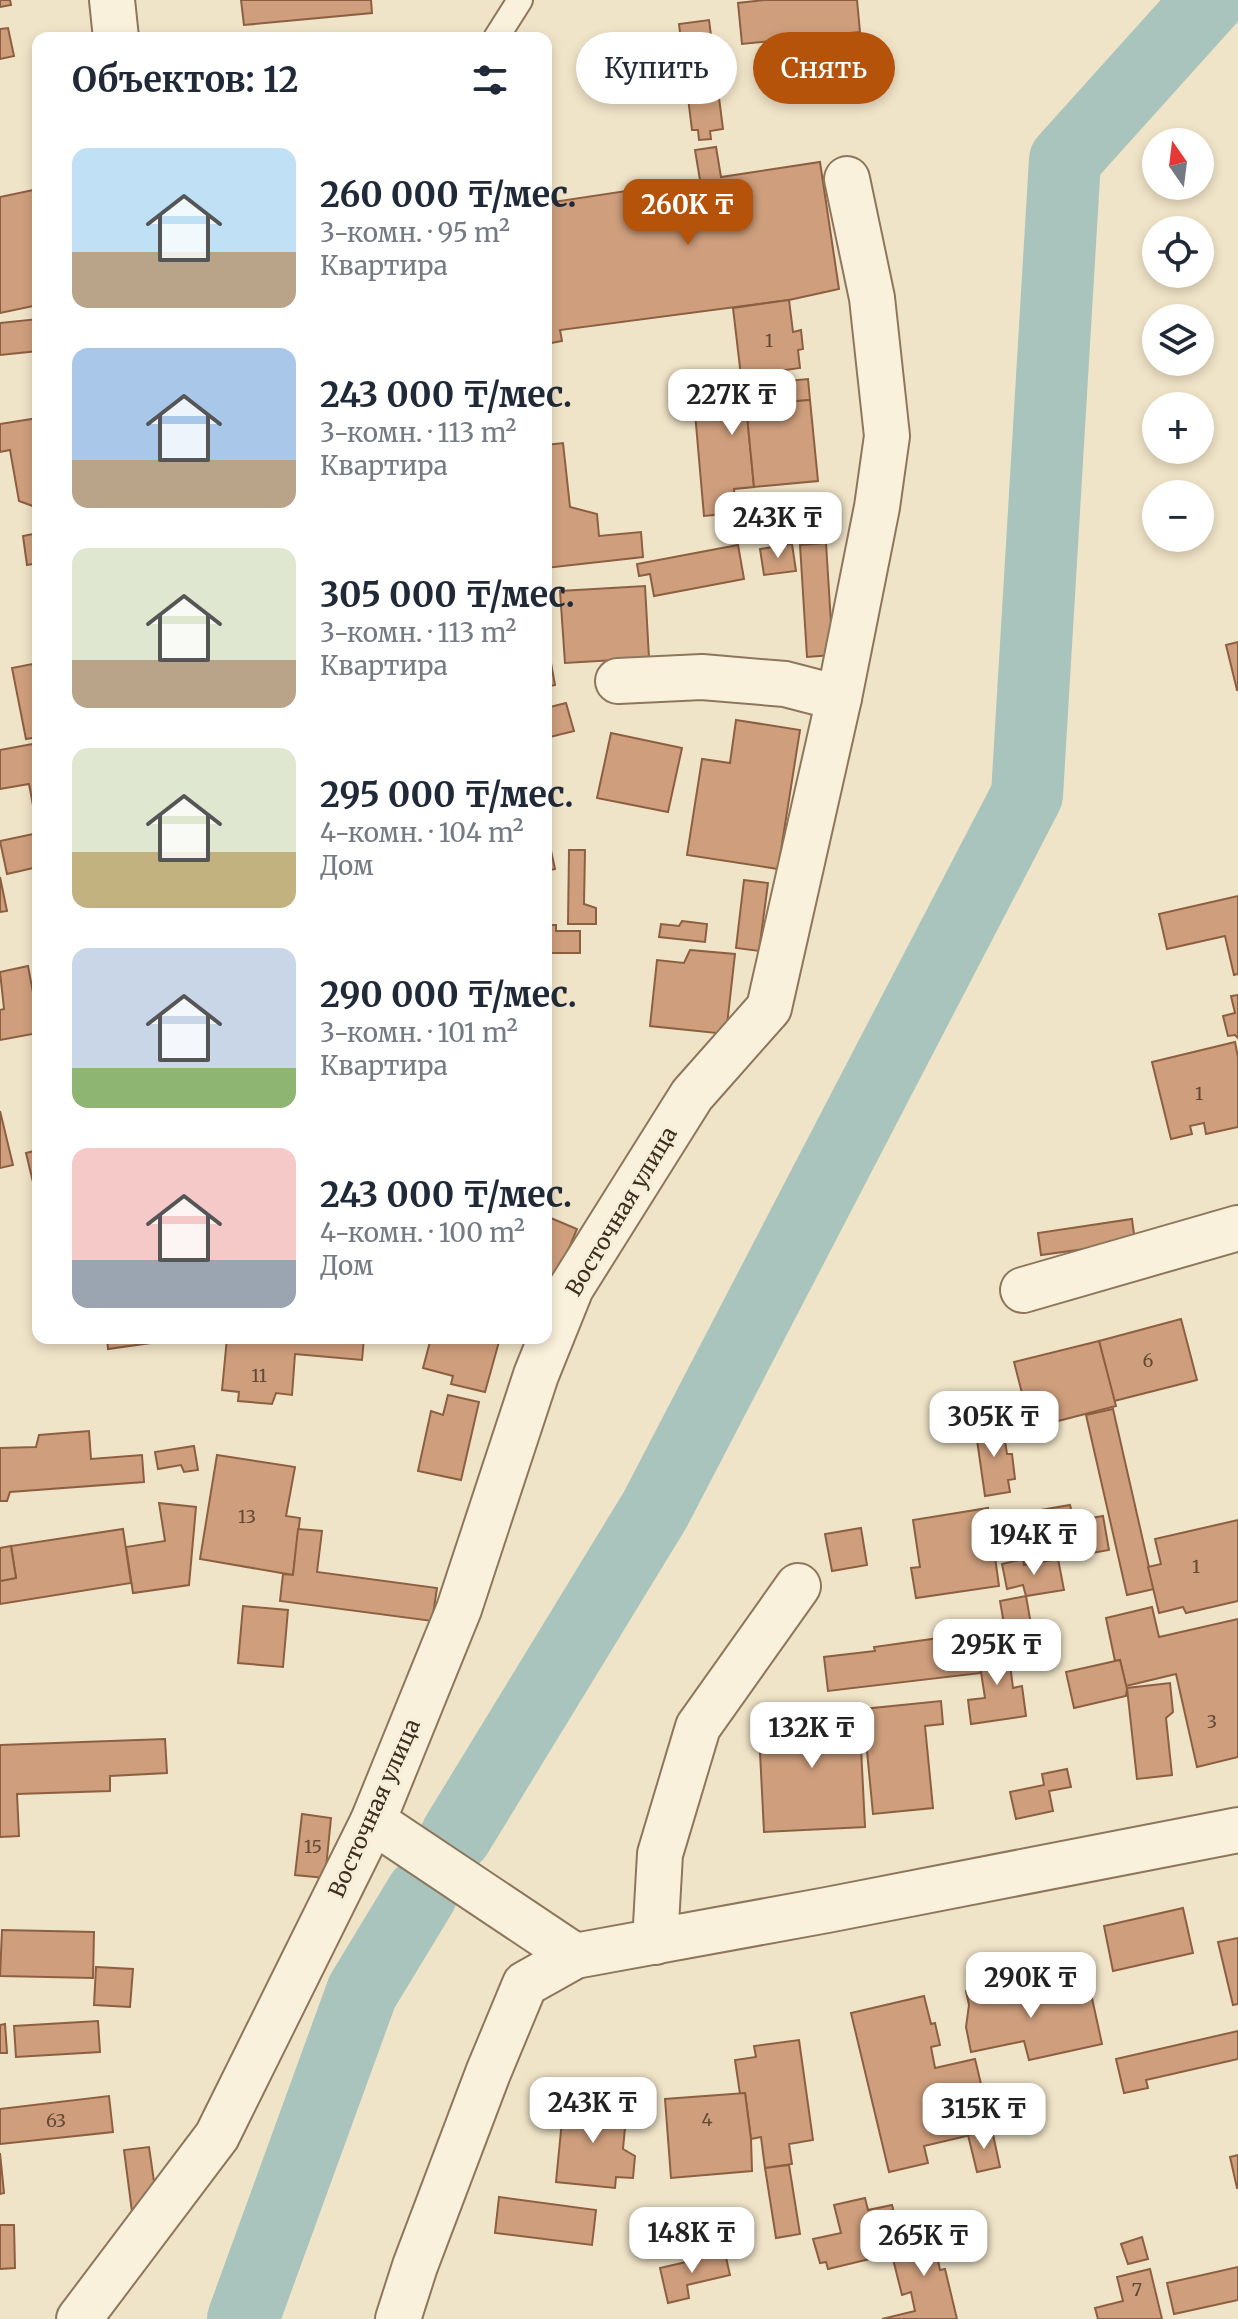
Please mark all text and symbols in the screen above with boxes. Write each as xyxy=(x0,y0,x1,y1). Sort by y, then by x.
chip: Купить xyxy=(576,32,737,104)
chip: Снять xyxy=(753,32,895,104)
icon: filters xyxy=(468,58,512,102)
text: Объектов: 12 xyxy=(72,59,298,101)
north arrow xyxy=(1142,128,1214,200)
map controls xyxy=(1142,128,1214,552)
text: 260 000 ₸/мес. xyxy=(320,174,577,216)
pin: 260K ₸ xyxy=(623,179,753,247)
icon: home xyxy=(136,180,232,276)
text: 260K ₸ xyxy=(641,188,735,221)
text: 3-комн. · 95 m² xyxy=(320,216,510,249)
button: locate xyxy=(1142,216,1214,288)
text: Квартира xyxy=(320,249,448,282)
button: layers xyxy=(1142,304,1214,376)
house number: 1 xyxy=(765,329,773,352)
pin: 227K ₸ xyxy=(667,369,797,437)
text: 243 000 ₸/мес. xyxy=(320,374,572,416)
text: 227K ₸ xyxy=(686,378,778,411)
icon: home xyxy=(136,380,232,476)
button: + xyxy=(1142,392,1214,464)
text: 3-комн. · 113 m² xyxy=(320,416,516,449)
text: Квартира xyxy=(320,449,448,482)
button: − xyxy=(1142,480,1214,552)
pin: 243K ₸ xyxy=(713,492,843,560)
text: 243K ₸ xyxy=(733,501,823,534)
text: 305 000 ₸/мес. xyxy=(320,574,575,616)
icon: home xyxy=(136,580,232,676)
text: 3-комн. · 113 m² xyxy=(320,616,516,649)
text: Квартира xyxy=(320,649,448,682)
text: 295 000 ₸/мес. xyxy=(320,774,574,816)
icon: home xyxy=(136,780,232,876)
text: 4-комн. · 104 m² xyxy=(320,816,524,849)
text: Дом xyxy=(320,849,374,882)
text: 290 000 ₸/мес. xyxy=(320,974,577,1016)
icon: home xyxy=(136,980,232,1076)
text: 3-комн. · 101 m² xyxy=(320,1016,518,1049)
text: Квартира xyxy=(320,1049,448,1082)
house number: 1 xyxy=(1195,1082,1203,1105)
street label: Восточная улица xyxy=(559,1121,683,1301)
text: 243 000 ₸/мес. xyxy=(320,1174,572,1216)
icon: home xyxy=(136,1180,232,1276)
text: 4-комн. · 100 m² xyxy=(320,1216,525,1249)
text: Дом xyxy=(320,1249,374,1282)
house number: 6 xyxy=(1143,1349,1154,1372)
house number: 11 xyxy=(251,1364,267,1387)
pin: 305K ₸ xyxy=(929,1391,1059,1459)
text: 305K ₸ xyxy=(948,1400,1040,1433)
house number: 13 xyxy=(238,1505,256,1528)
pin: 194K ₸ xyxy=(969,1509,1099,1577)
text: 194K ₸ xyxy=(990,1518,1078,1551)
house number: 1 xyxy=(1192,1555,1200,1578)
pin: 295K ₸ xyxy=(932,1619,1062,1687)
text: 295K ₸ xyxy=(951,1628,1043,1661)
pin: 132K ₸ xyxy=(747,1702,877,1770)
house number: 3 xyxy=(1207,1710,1217,1733)
text: 132K ₸ xyxy=(768,1711,856,1744)
street label: Восточная улица xyxy=(322,1714,426,1902)
house number: 15 xyxy=(304,1835,322,1858)
pin: 290K ₸ xyxy=(966,1952,1096,2020)
text: 290K ₸ xyxy=(984,1961,1078,1994)
pin: 243K ₸ xyxy=(528,2077,658,2145)
pin: 315K ₸ xyxy=(919,2083,1049,2151)
text: 243K ₸ xyxy=(548,2086,638,2119)
text: 315K ₸ xyxy=(941,2092,1027,2125)
house number: 4 xyxy=(701,2108,713,2131)
house number: 63 xyxy=(46,2109,66,2132)
pin: 148K ₸ xyxy=(627,2207,757,2275)
pin: 265K ₸ xyxy=(859,2210,989,2278)
text: 148K ₸ xyxy=(647,2216,737,2249)
text: 265K ₸ xyxy=(878,2219,970,2252)
house number: 7 xyxy=(1132,2278,1142,2301)

